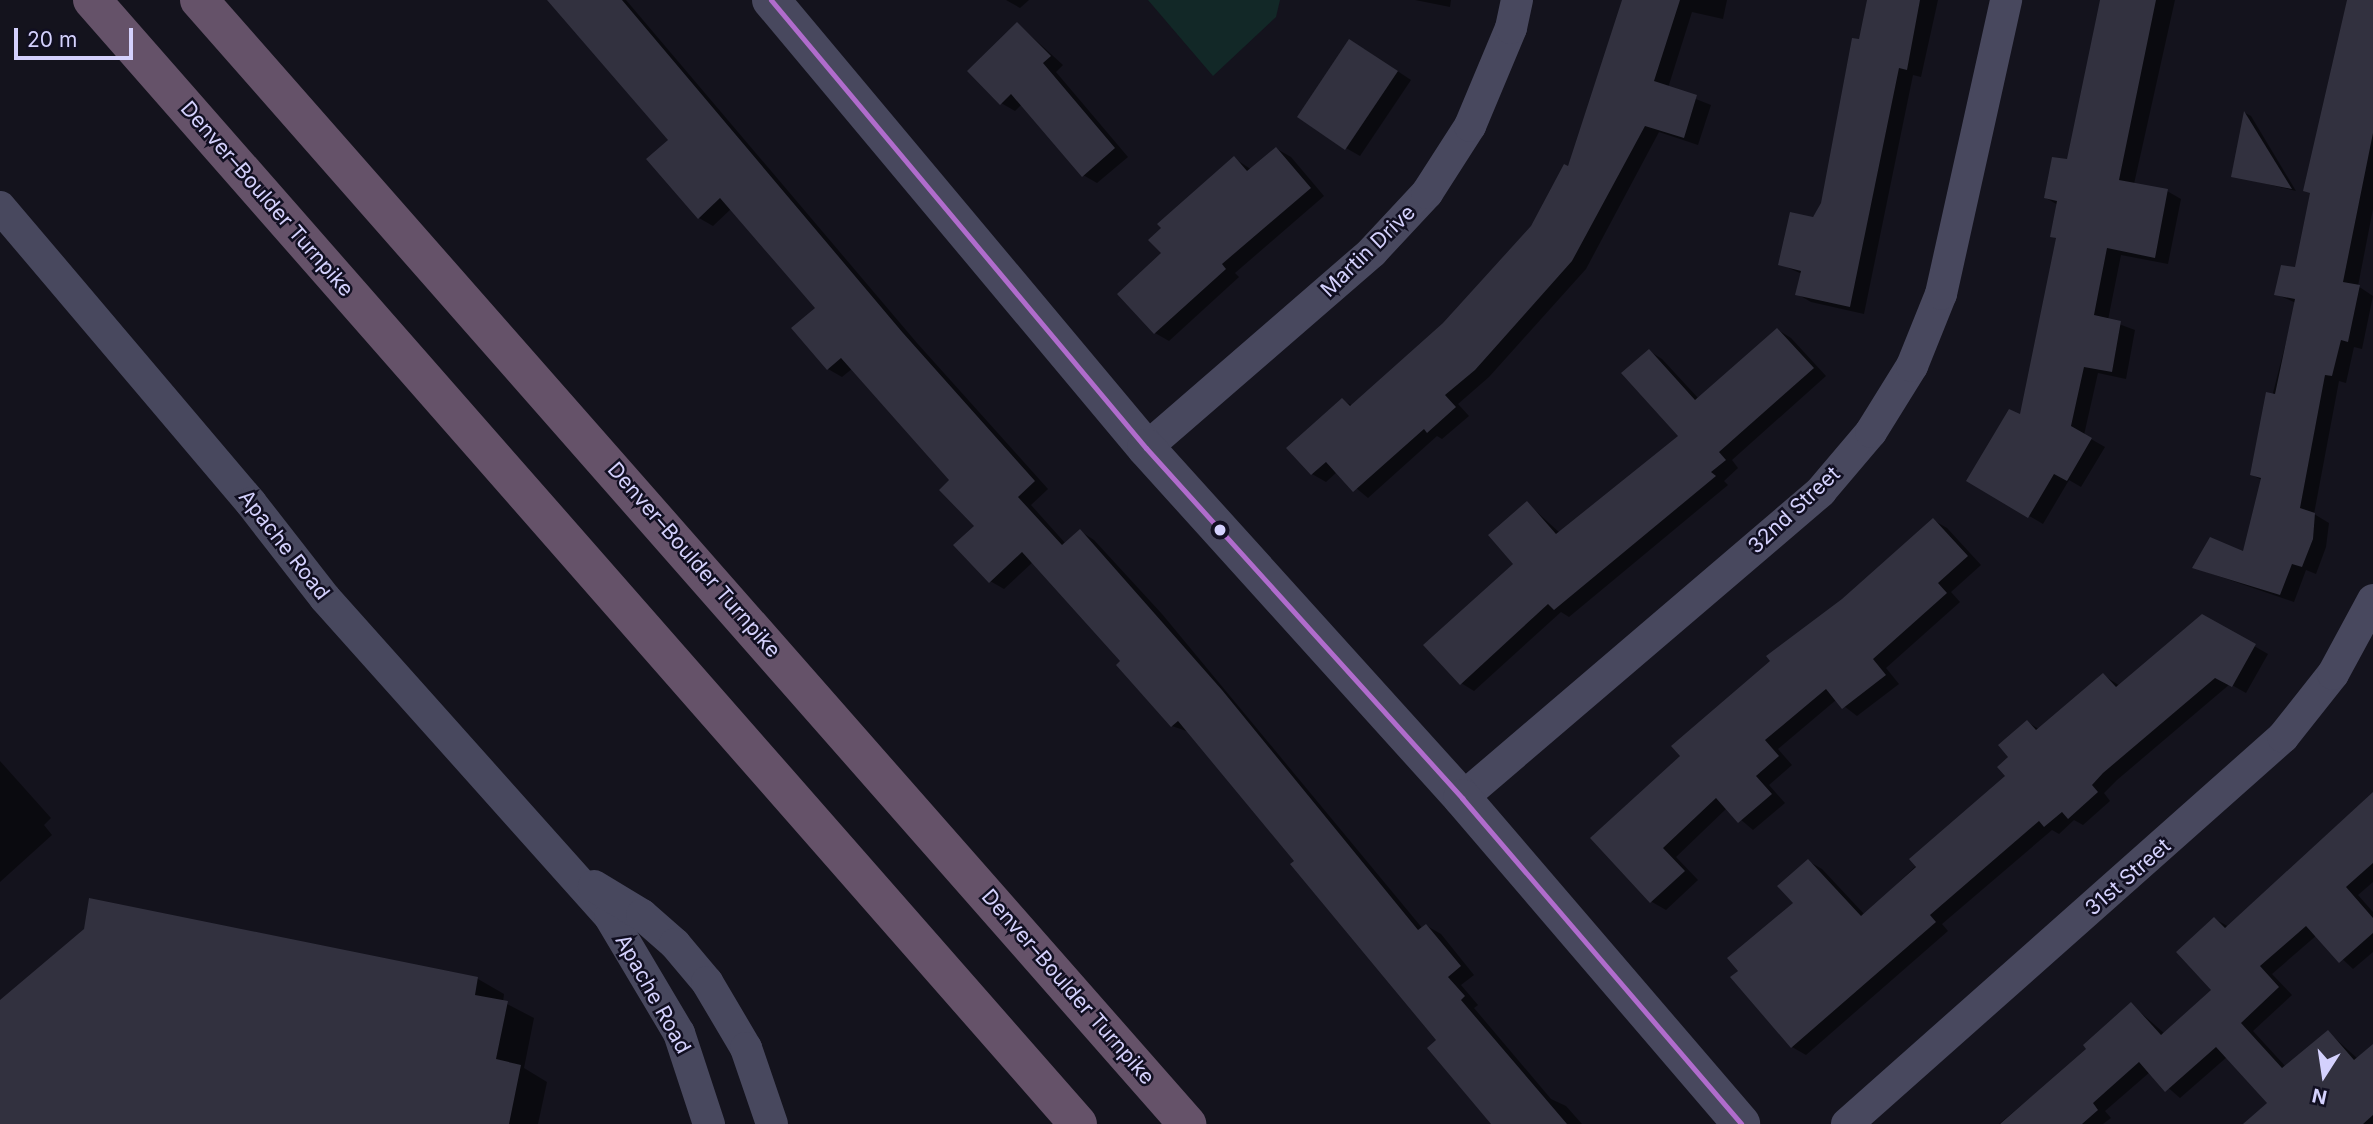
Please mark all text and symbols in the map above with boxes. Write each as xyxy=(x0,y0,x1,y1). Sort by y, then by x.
scale bar xyxy=(18,14,136,58)
text: 20 m xyxy=(27,27,77,52)
street label: Denver–Boulder Turnpike xyxy=(175,96,359,302)
street label: Martin Drive xyxy=(1316,200,1420,302)
street label: Denver–Boulder Turnpike xyxy=(602,457,786,663)
street label: 32nd Street xyxy=(1743,461,1845,559)
street label: Apache Road xyxy=(233,485,335,605)
unlabelled marker xyxy=(1213,523,1227,537)
street label: 31st Street xyxy=(2080,833,2176,921)
street label: Denver–Boulder Turnpike xyxy=(976,884,1160,1090)
street label: Apache Road xyxy=(610,930,696,1058)
north arrow xyxy=(2289,1040,2359,1110)
text: N xyxy=(2310,1083,2329,1109)

